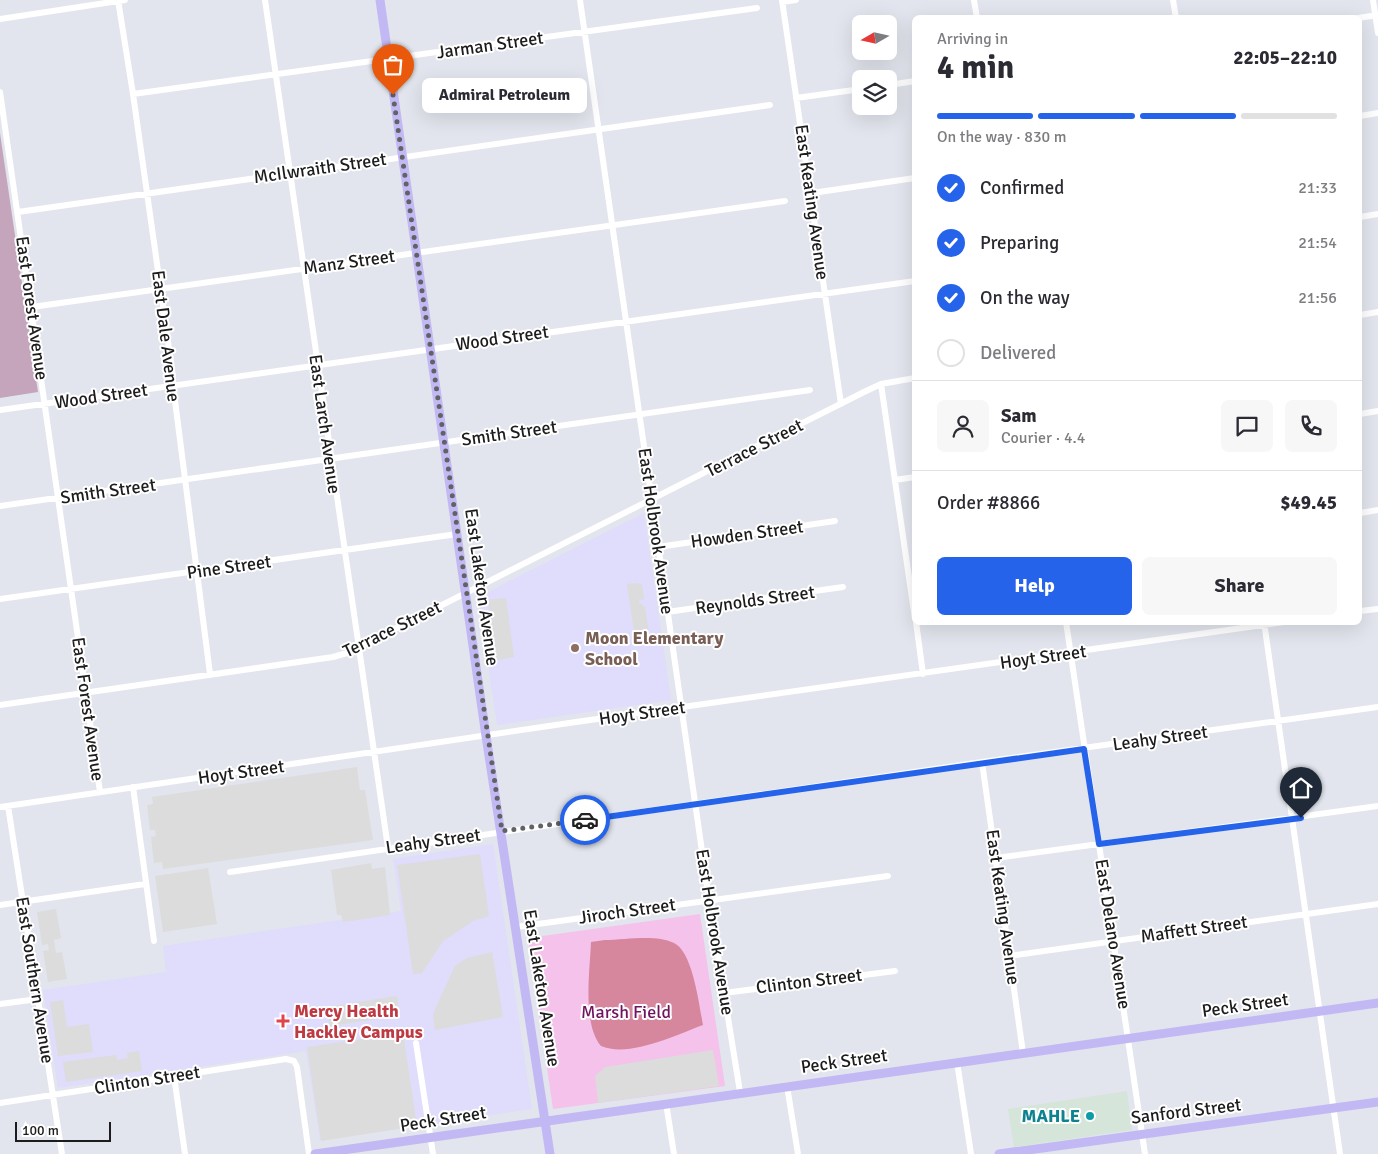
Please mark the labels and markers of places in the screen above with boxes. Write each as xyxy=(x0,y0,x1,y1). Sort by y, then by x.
pin xyxy=(372,44,414,95)
callout: Admiral Petroleum xyxy=(423,78,588,112)
place label: Moon Elementary School xyxy=(585,627,723,670)
marker: Moon Elementary School xyxy=(569,642,581,654)
pin xyxy=(1280,767,1322,818)
place label: Mercy Health Hackley Campus xyxy=(294,1000,423,1043)
marker: Mercy Health Hackley Campus xyxy=(276,1014,290,1028)
place label: MAHLE xyxy=(1021,1105,1080,1127)
marker: MAHLE xyxy=(1084,1110,1096,1122)

